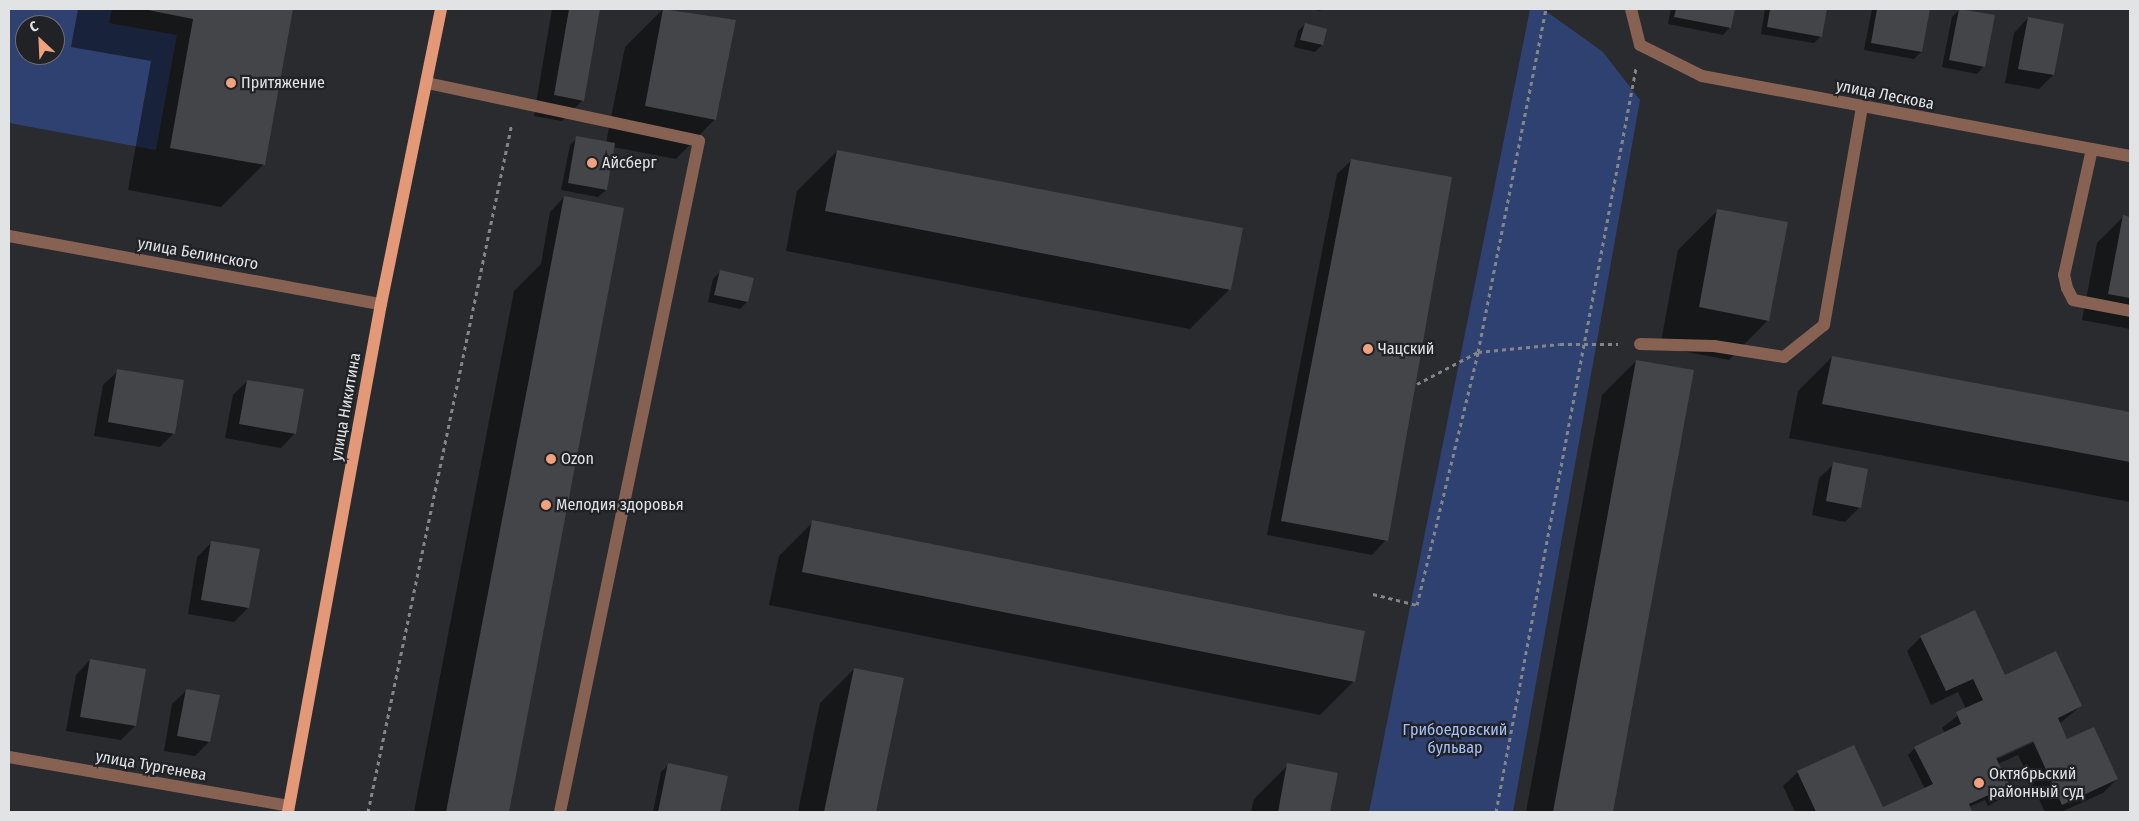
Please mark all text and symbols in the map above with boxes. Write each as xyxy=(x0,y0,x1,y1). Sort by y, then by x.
north arrow xyxy=(15,15,65,65)
text: С xyxy=(27,18,41,36)
place label: Притяжение xyxy=(241,73,325,93)
street label: улица Лескова xyxy=(1834,76,1936,114)
marker: Притяжение xyxy=(225,77,237,89)
place label: Айсберг xyxy=(602,153,657,173)
marker: Айсберг xyxy=(586,157,598,169)
street label: улица Белинского xyxy=(136,234,260,274)
place label: Чацский xyxy=(1378,339,1434,359)
marker: Чацский xyxy=(1362,343,1374,355)
street label: улица Никитина xyxy=(327,351,365,463)
place label: Ozon xyxy=(561,449,594,469)
marker: Ozon xyxy=(545,453,557,465)
place label: Мелодия здоровья xyxy=(556,495,684,515)
marker: Мелодия здоровья xyxy=(540,499,552,511)
park label: Грибоедовский бульвар xyxy=(1403,720,1507,758)
street label: улица Тургенева xyxy=(94,747,208,785)
place label: Октябрьский районный суд xyxy=(1989,764,2084,802)
marker: Октябрьский районный суд xyxy=(1973,777,1985,789)

